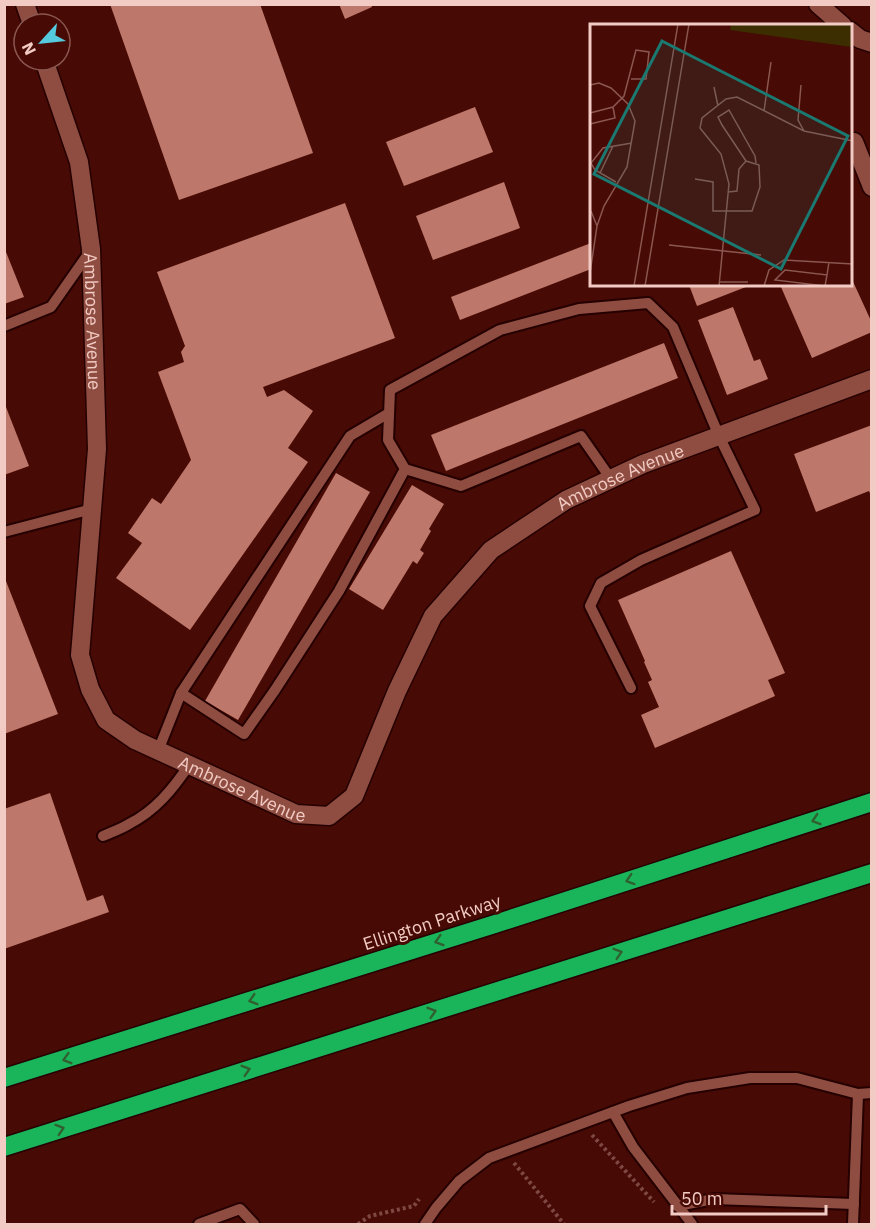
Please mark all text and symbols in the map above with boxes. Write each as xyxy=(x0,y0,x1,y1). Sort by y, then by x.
north arrow xyxy=(12,12,72,72)
inset map xyxy=(590,24,852,286)
text: N xyxy=(17,39,40,59)
street label: Ambrose Avenue xyxy=(80,252,107,390)
street label: Ambrose Avenue xyxy=(552,438,687,515)
street label: Ambrose Avenue xyxy=(175,750,306,826)
one-way arrow xyxy=(811,812,822,825)
one-way arrow xyxy=(625,873,636,885)
street label: Ellington Parkway xyxy=(360,889,504,955)
one-way arrow xyxy=(434,934,445,947)
one-way arrow xyxy=(612,948,623,960)
one-way arrow xyxy=(248,993,259,1005)
one-way arrow xyxy=(426,1006,437,1019)
one-way arrow xyxy=(62,1051,73,1064)
one-way arrow xyxy=(240,1065,251,1077)
one-way arrow xyxy=(54,1124,65,1136)
scale bar xyxy=(672,1178,826,1216)
text: 50 m xyxy=(681,1187,723,1210)

